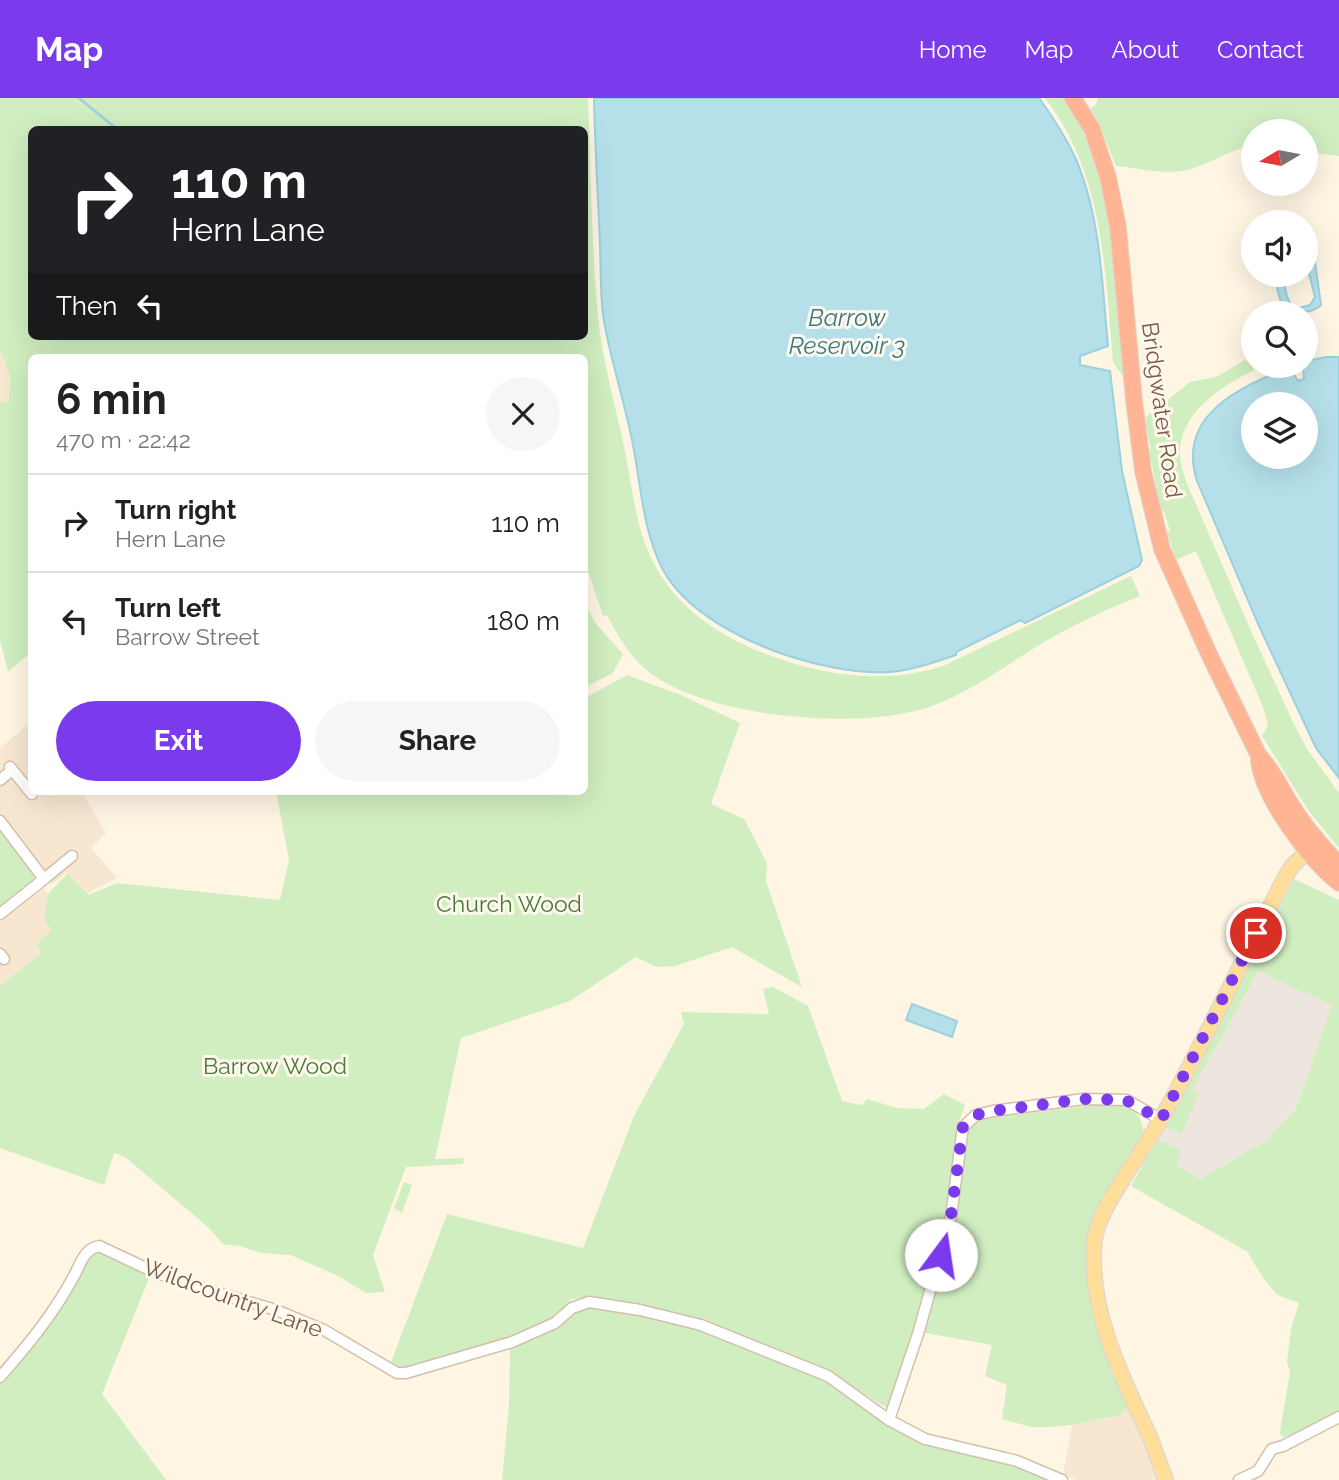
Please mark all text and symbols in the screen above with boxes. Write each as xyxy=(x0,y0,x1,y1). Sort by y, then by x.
text: Map xyxy=(35,30,103,69)
text: Home xyxy=(919,35,987,64)
text: Map xyxy=(1025,35,1073,64)
text: About xyxy=(1111,35,1179,64)
text: Contact xyxy=(1217,35,1304,64)
north arrow xyxy=(1241,119,1318,196)
map controls xyxy=(1241,119,1318,469)
text: 110 m xyxy=(171,152,307,209)
icon: right xyxy=(56,154,147,245)
button: sound xyxy=(1241,210,1318,287)
text: Hern Lane xyxy=(171,211,325,248)
icon: left xyxy=(131,287,169,325)
text: Then xyxy=(56,291,117,321)
button: search xyxy=(1241,301,1318,378)
water label: Barrow Reservoir 3 xyxy=(789,303,905,360)
street label: Bridgwater Road xyxy=(1137,320,1188,500)
text: 6 min xyxy=(56,375,167,424)
button: close xyxy=(486,377,560,451)
button: layers xyxy=(1241,392,1318,469)
text: 470 m · 22:42 xyxy=(56,426,191,453)
text: Turn right xyxy=(115,495,236,525)
icon: right xyxy=(56,504,94,542)
text: 110 m xyxy=(491,508,560,538)
text: Hern Lane xyxy=(115,525,225,552)
text: Turn left xyxy=(115,593,221,623)
icon: left xyxy=(56,602,94,640)
text: 180 m xyxy=(487,606,560,636)
text: Barrow Street xyxy=(115,623,260,650)
button: Exit xyxy=(56,701,301,781)
button: Share xyxy=(315,701,560,781)
park label: Church Wood xyxy=(436,890,582,917)
pin xyxy=(1226,903,1286,963)
icon: arrive xyxy=(1237,914,1275,952)
park label: Barrow Wood xyxy=(203,1052,347,1079)
position arrow xyxy=(904,1218,978,1292)
street label: Wildcountry Lane xyxy=(140,1252,327,1343)

